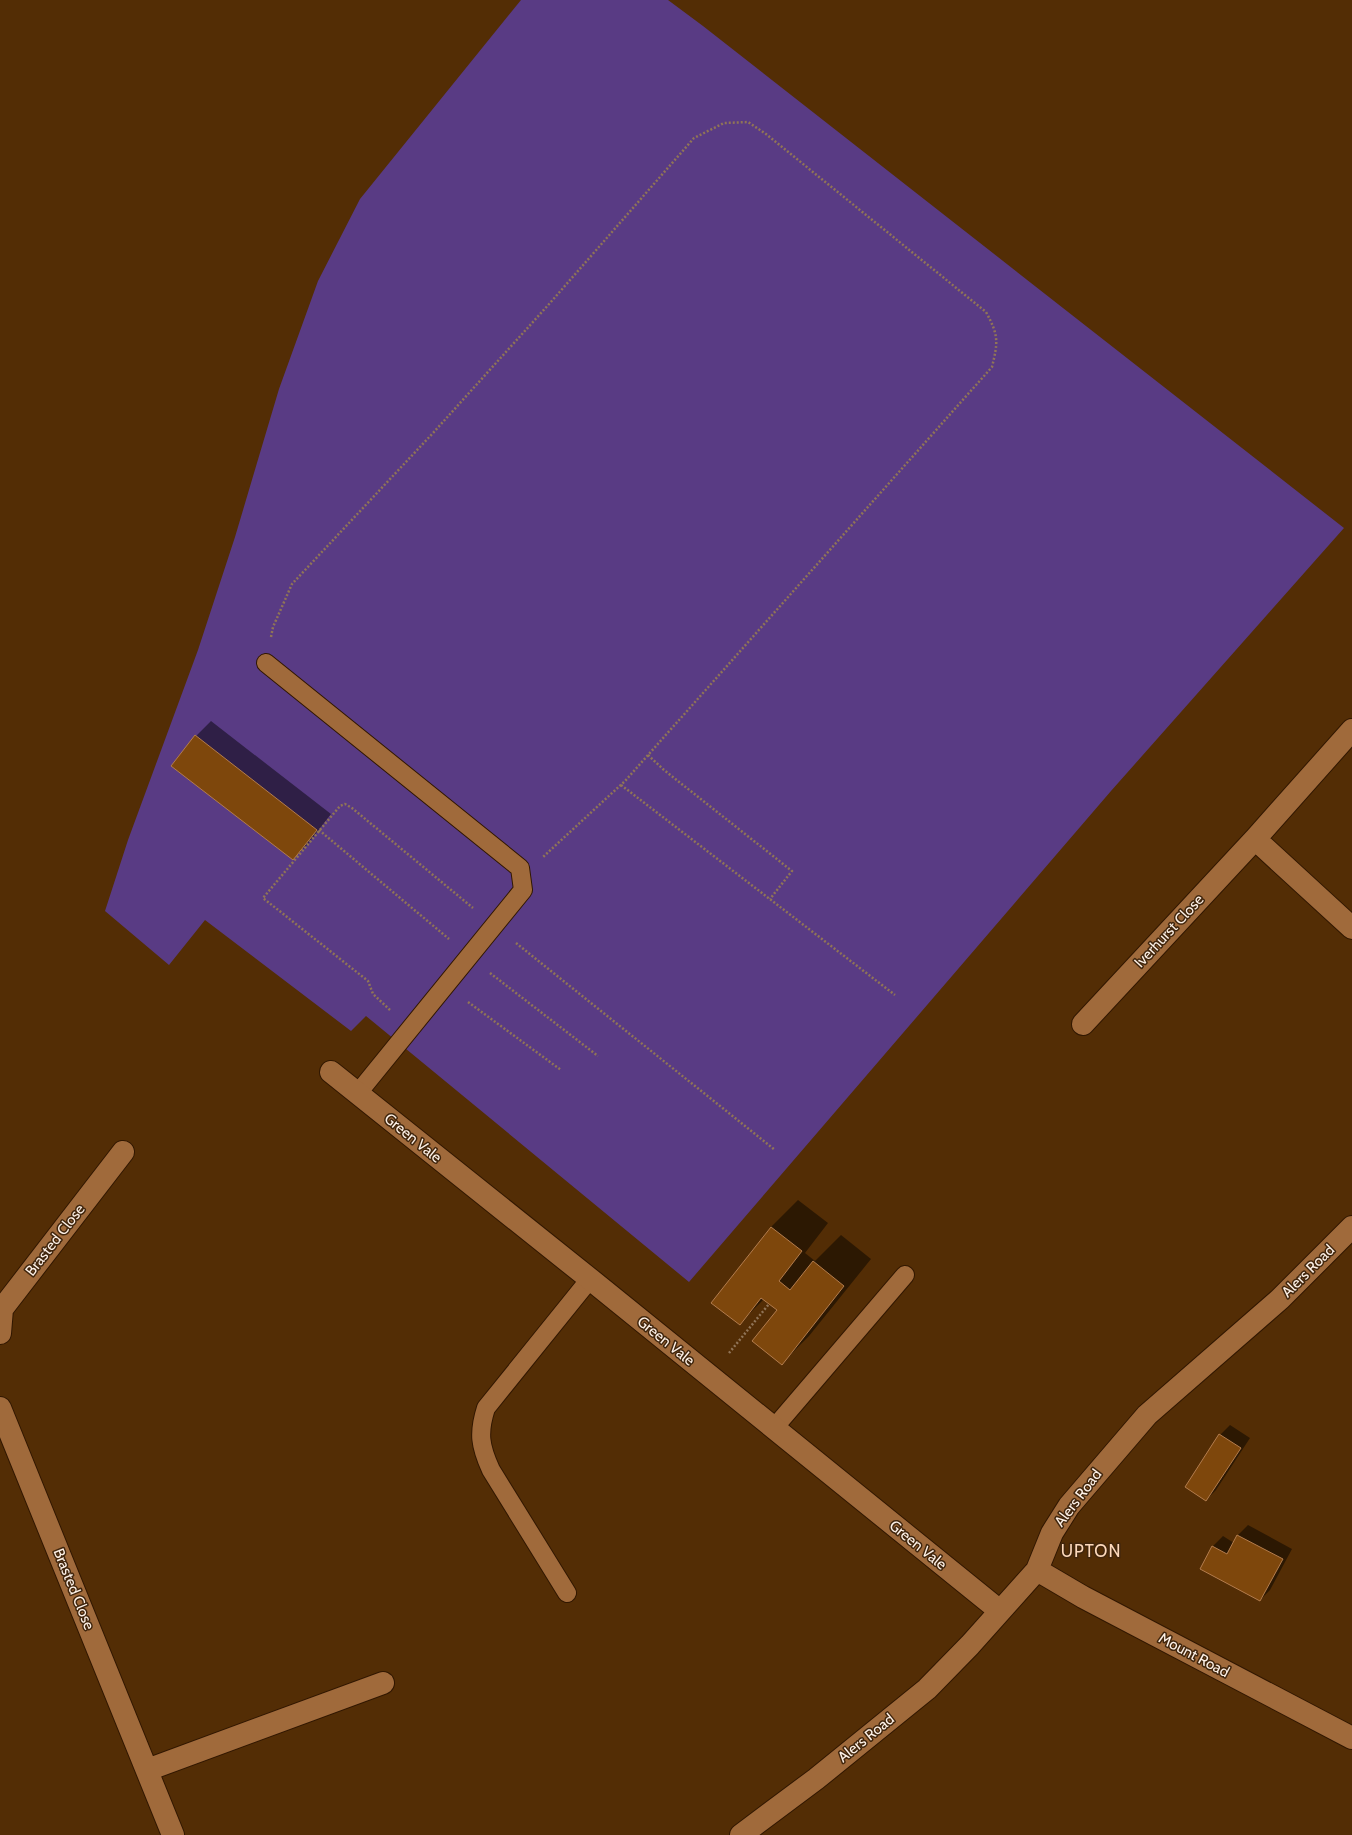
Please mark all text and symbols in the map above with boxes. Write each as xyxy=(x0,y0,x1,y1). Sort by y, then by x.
street label: Iverhurst Close xyxy=(1131,890,1208,971)
street label: Green Vale xyxy=(381,1109,446,1167)
street label: Brasted Close xyxy=(21,1200,89,1279)
street label: Alers Road xyxy=(1278,1241,1338,1301)
street label: Green Vale xyxy=(634,1312,699,1370)
street label: Alers Road xyxy=(1051,1466,1105,1530)
street label: Green Vale xyxy=(886,1516,951,1574)
district label: UPTON xyxy=(1061,1541,1121,1561)
street label: Brasted Close xyxy=(50,1546,99,1633)
street label: Mount Road xyxy=(1156,1629,1232,1681)
street label: Alers Road xyxy=(834,1710,898,1766)

